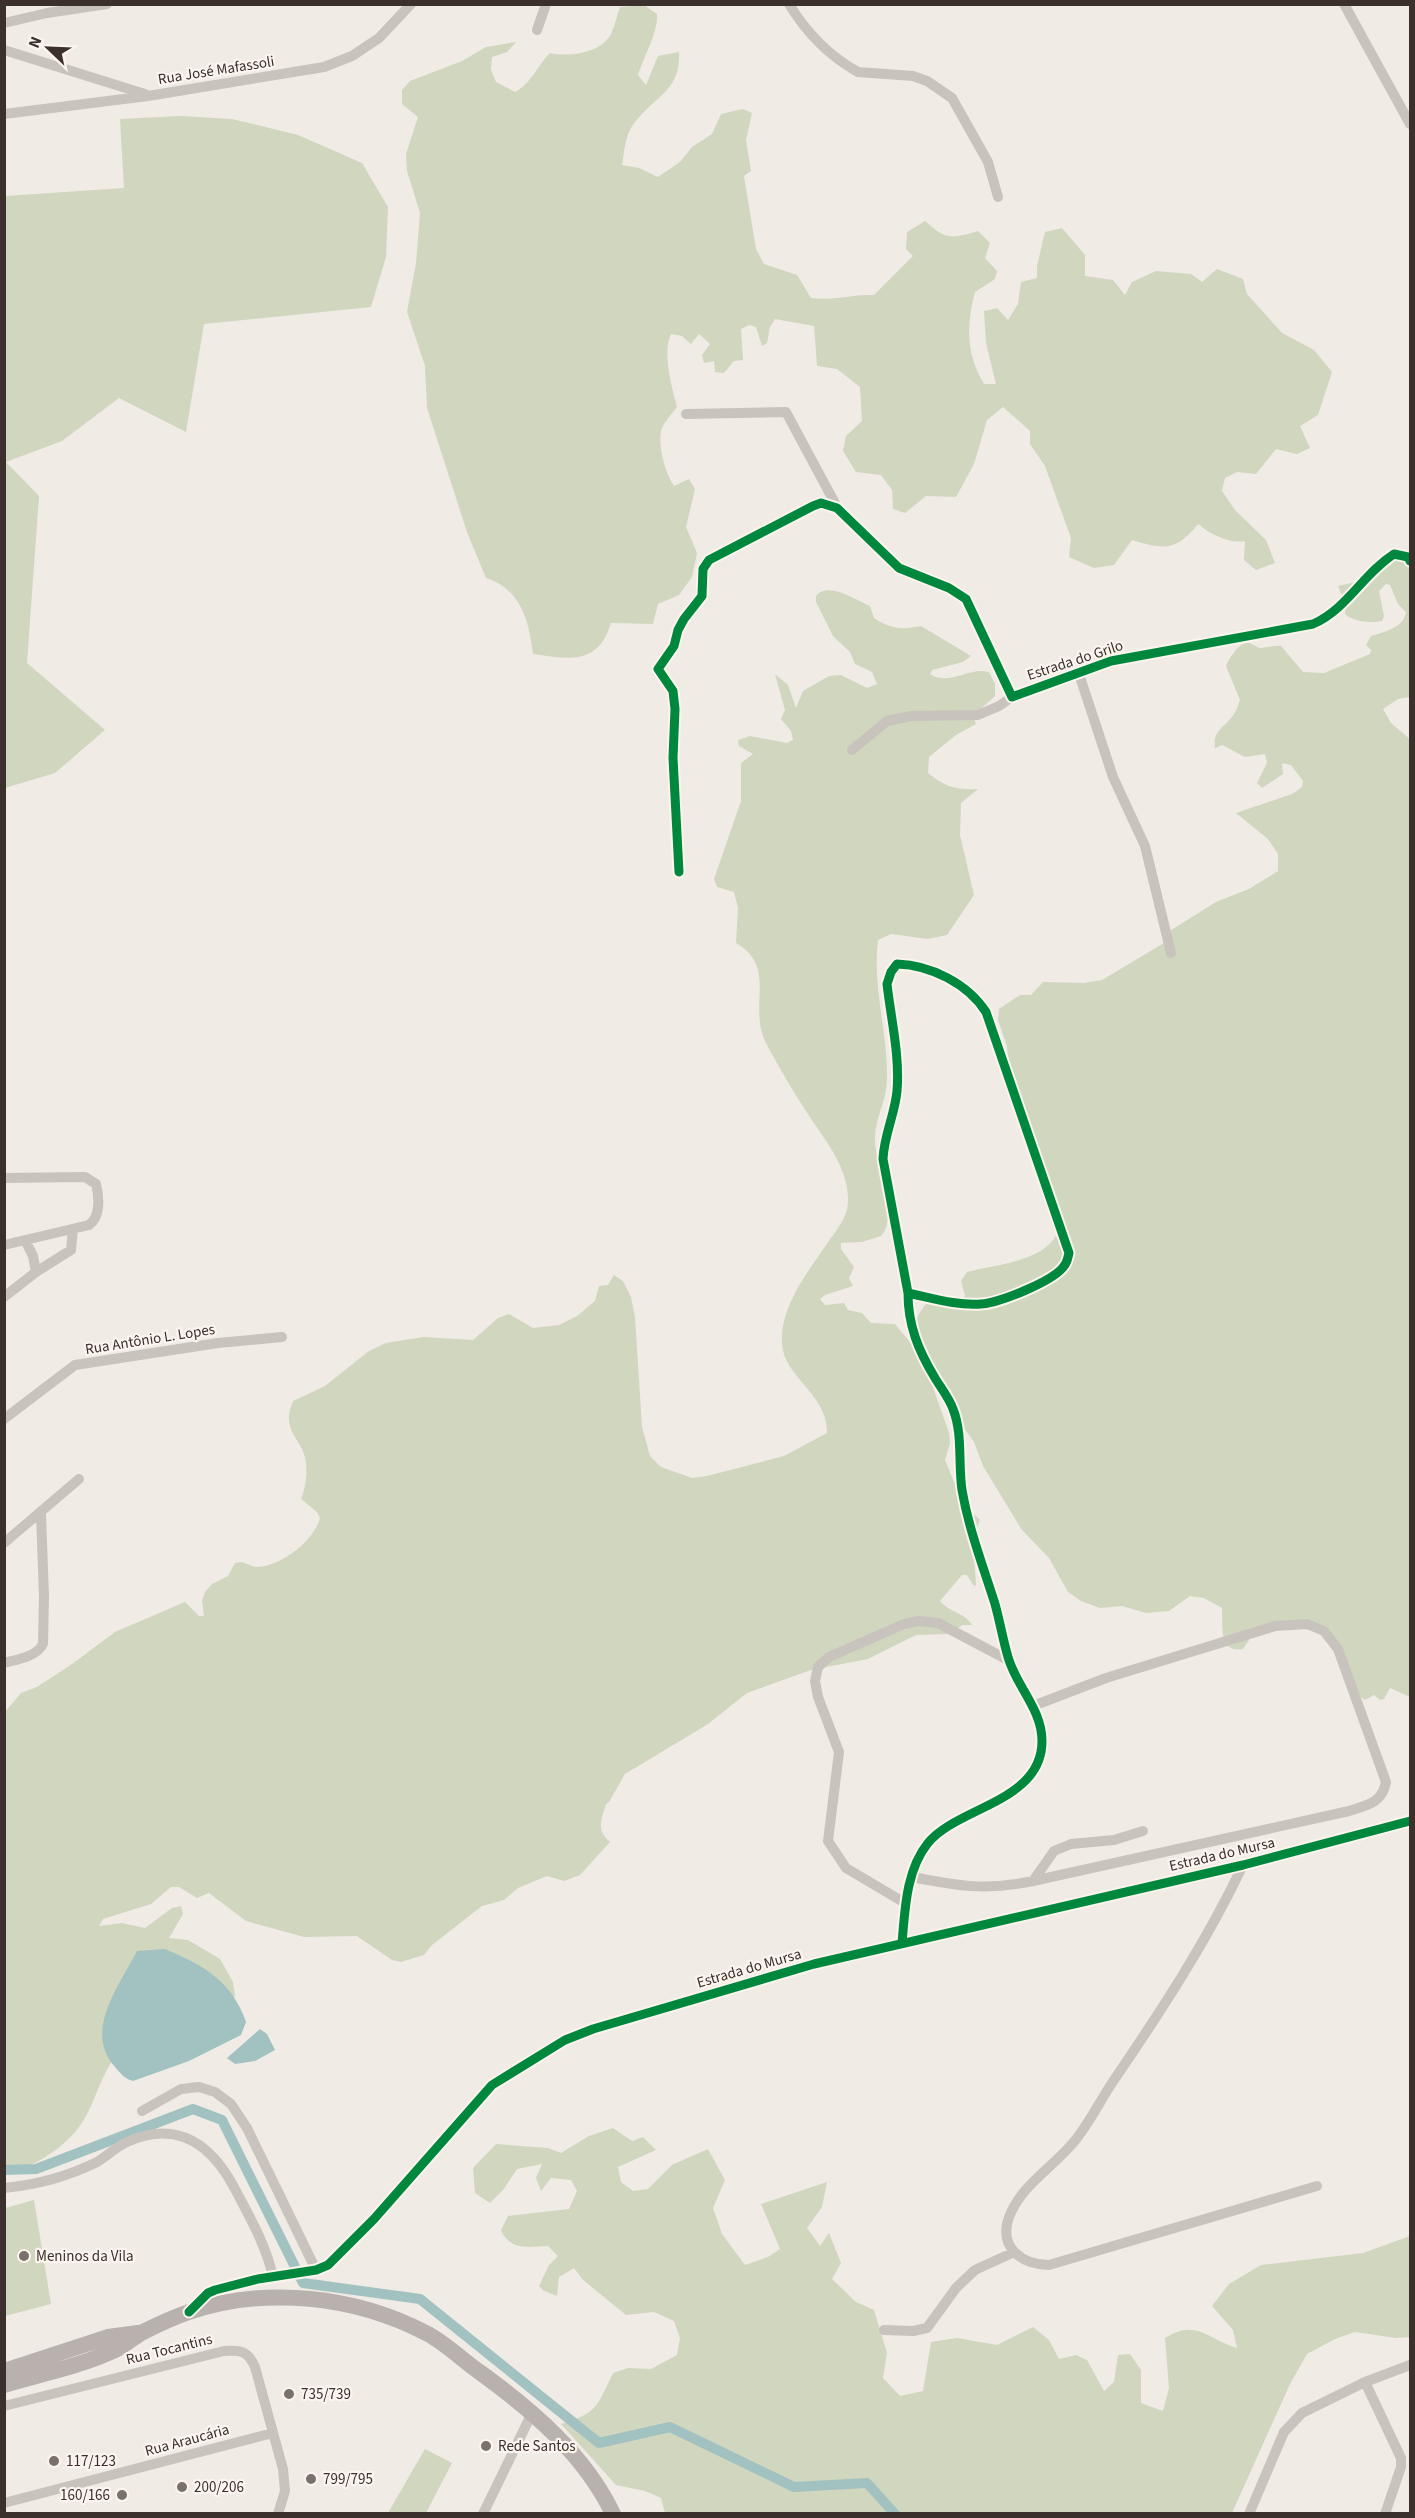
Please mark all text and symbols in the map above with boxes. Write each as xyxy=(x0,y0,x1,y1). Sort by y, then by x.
north arrow xyxy=(18,18,78,78)
text: N xyxy=(23,33,47,52)
street label: Rua José Mafassoli xyxy=(156,51,276,90)
street label: Estrada do Grilo xyxy=(1024,635,1126,686)
street label: Rua Antônio L. Lopes xyxy=(84,1319,216,1360)
street label: Estrada do Mursa xyxy=(1167,1832,1277,1877)
street label: Estrada do Mursa xyxy=(694,1944,804,1993)
place label: Meninos da Vila xyxy=(36,2246,134,2267)
marker: Meninos da Vila xyxy=(17,2249,31,2263)
street label: Rua Tocantins xyxy=(124,2329,214,2370)
place label: 735/739 xyxy=(301,2384,351,2405)
marker: 735/739 xyxy=(282,2387,296,2401)
street label: Rua Araucária xyxy=(143,2419,232,2462)
place label: Rede Santos xyxy=(498,2436,576,2457)
marker: Rede Santos xyxy=(479,2439,493,2453)
place label: 117/123 xyxy=(66,2451,116,2472)
marker: 117/123 xyxy=(47,2454,61,2468)
place label: 799/795 xyxy=(323,2469,373,2490)
marker: 799/795 xyxy=(304,2472,318,2486)
place label: 200/206 xyxy=(194,2477,244,2498)
marker: 200/206 xyxy=(175,2480,189,2494)
place label: 160/166 xyxy=(60,2485,110,2506)
marker: 160/166 xyxy=(115,2488,129,2502)

